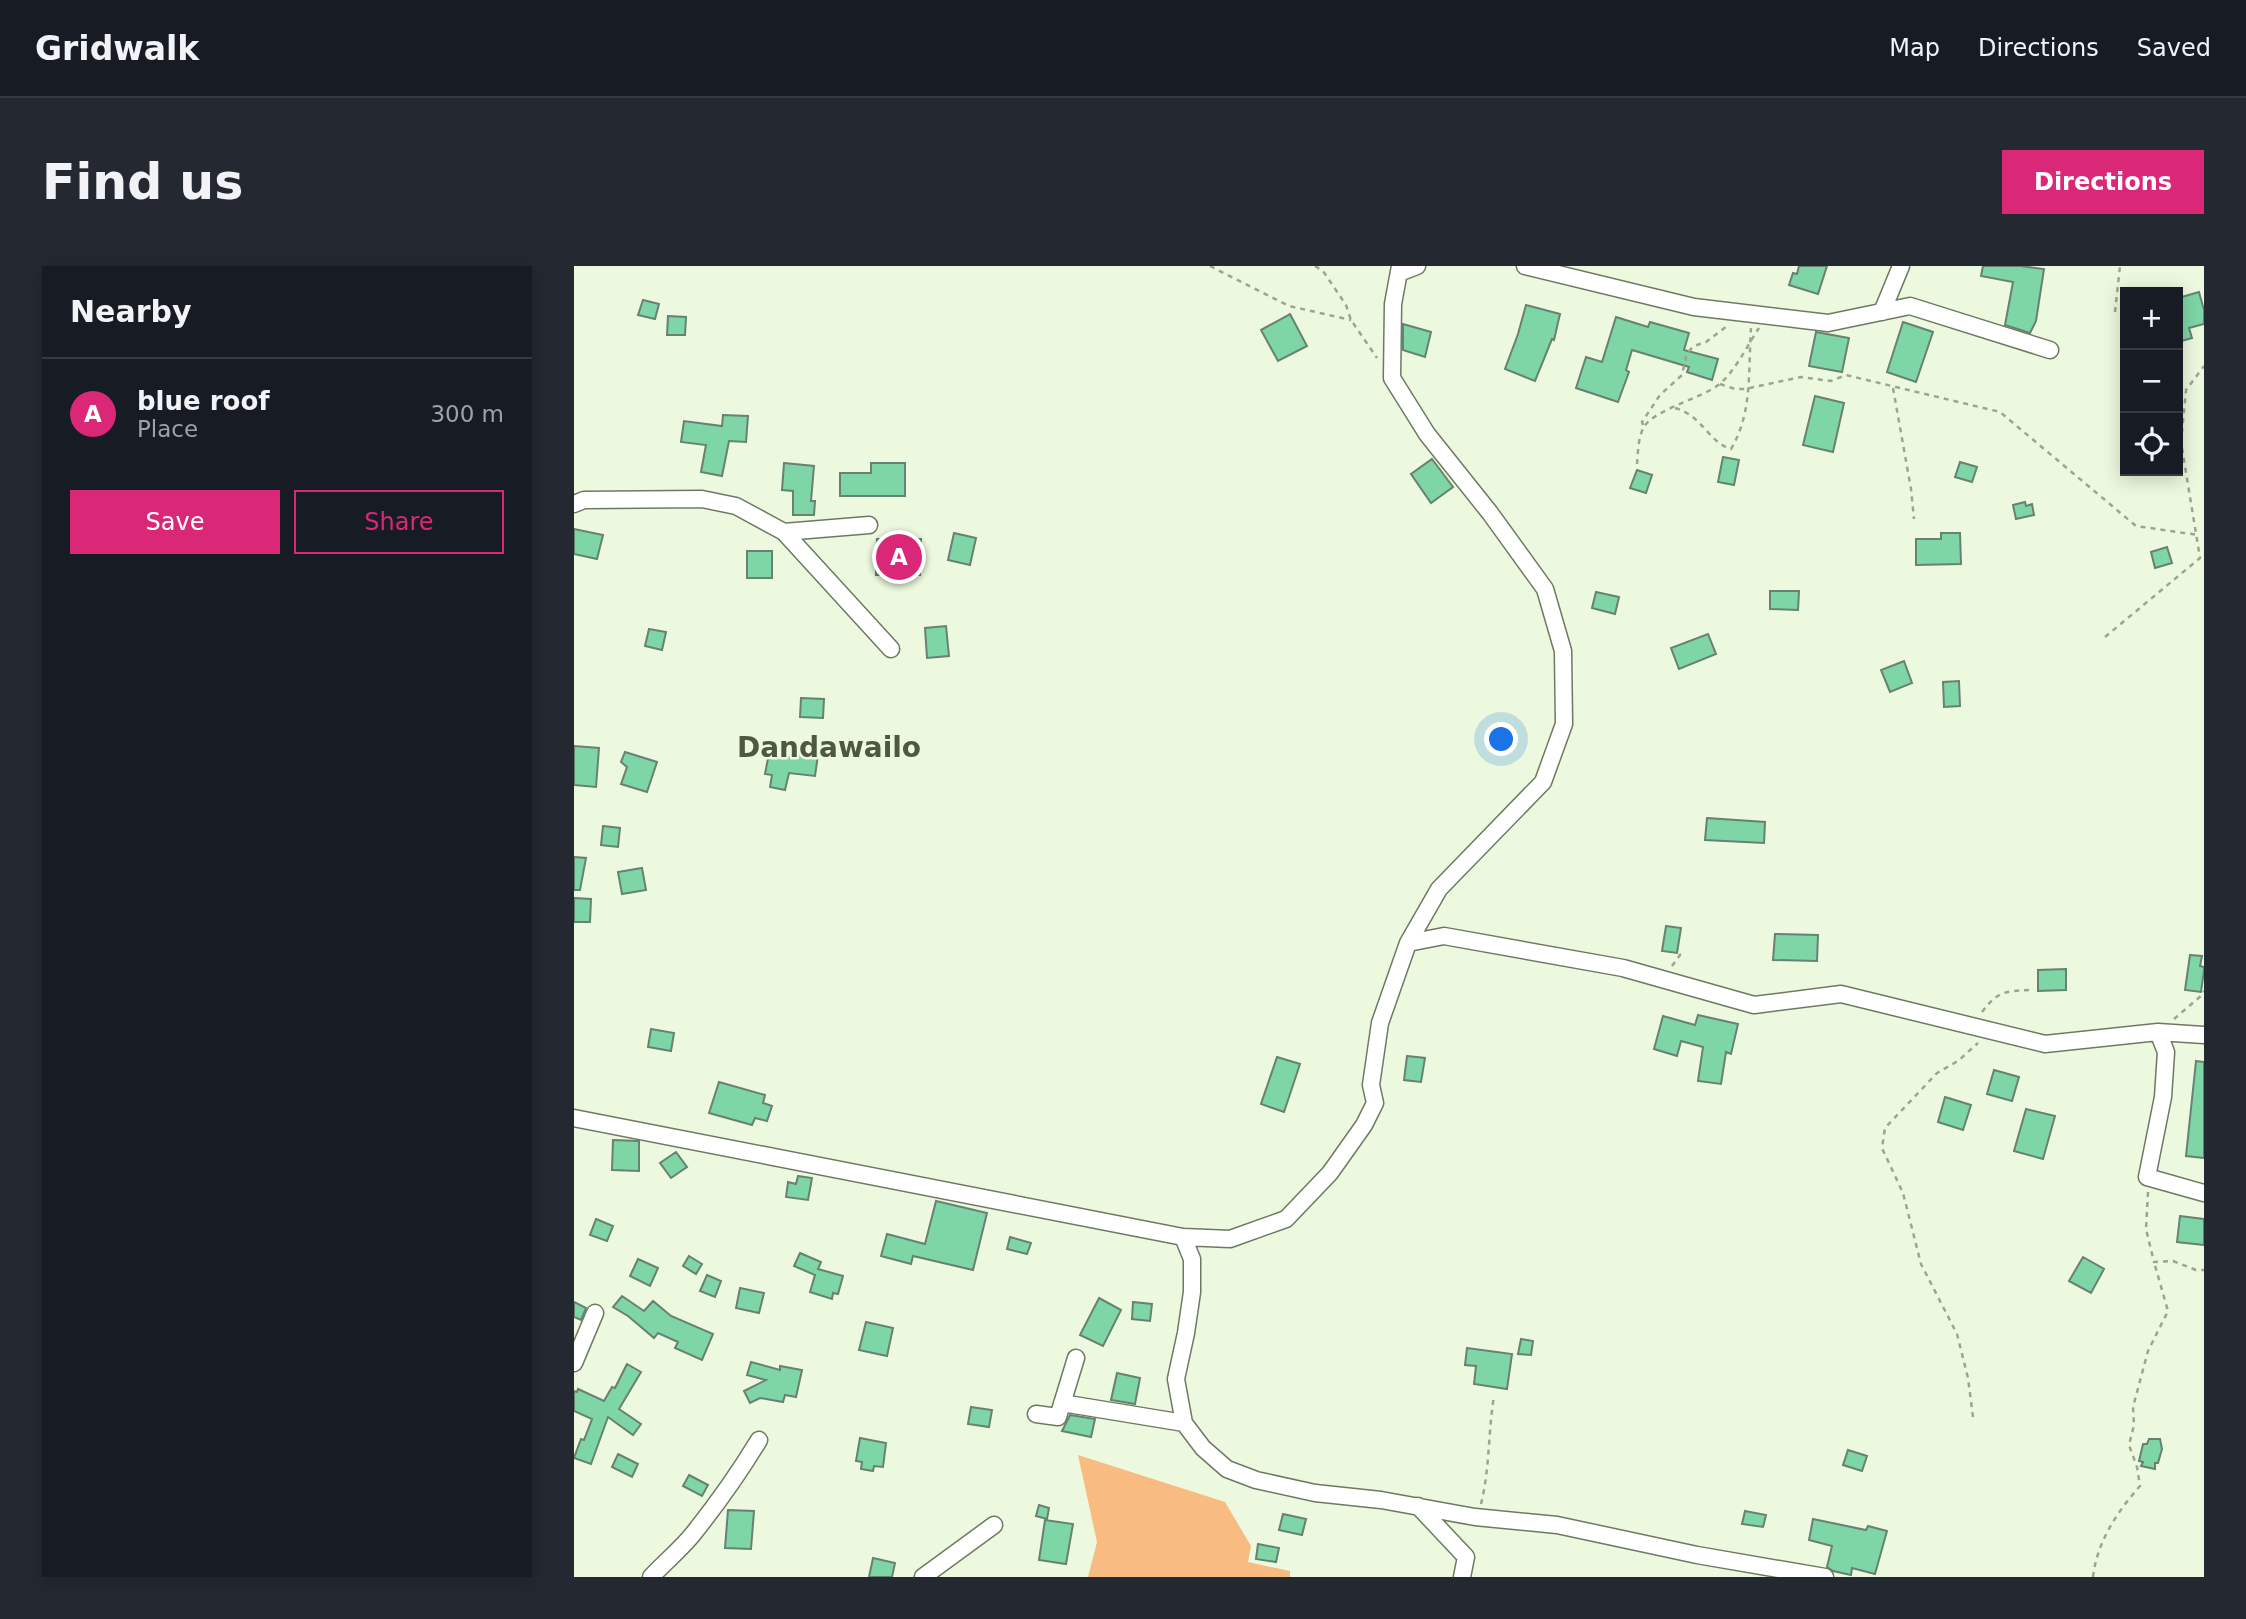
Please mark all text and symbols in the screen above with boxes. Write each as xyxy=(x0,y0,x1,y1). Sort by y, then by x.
text: Gridwalk xyxy=(35,29,199,68)
text: Map xyxy=(1889,34,1940,62)
text: Directions xyxy=(1978,34,2099,62)
text: Saved xyxy=(2137,34,2211,62)
button: Directions xyxy=(2002,150,2204,214)
text: Find us xyxy=(42,154,243,211)
map controls xyxy=(2120,287,2183,476)
button: + xyxy=(2120,287,2183,350)
text: Nearby xyxy=(70,294,192,329)
button: − xyxy=(2120,350,2183,413)
text: blue roof xyxy=(137,386,270,416)
text: A xyxy=(84,401,102,427)
text: 300 m xyxy=(430,401,504,427)
button: locate xyxy=(2120,413,2183,476)
text: Place xyxy=(137,416,198,442)
button: Save xyxy=(70,490,280,554)
button: Share xyxy=(294,490,504,554)
pin: A xyxy=(876,531,922,583)
your location xyxy=(1484,722,1518,756)
district label: Dandawailo xyxy=(737,731,921,764)

